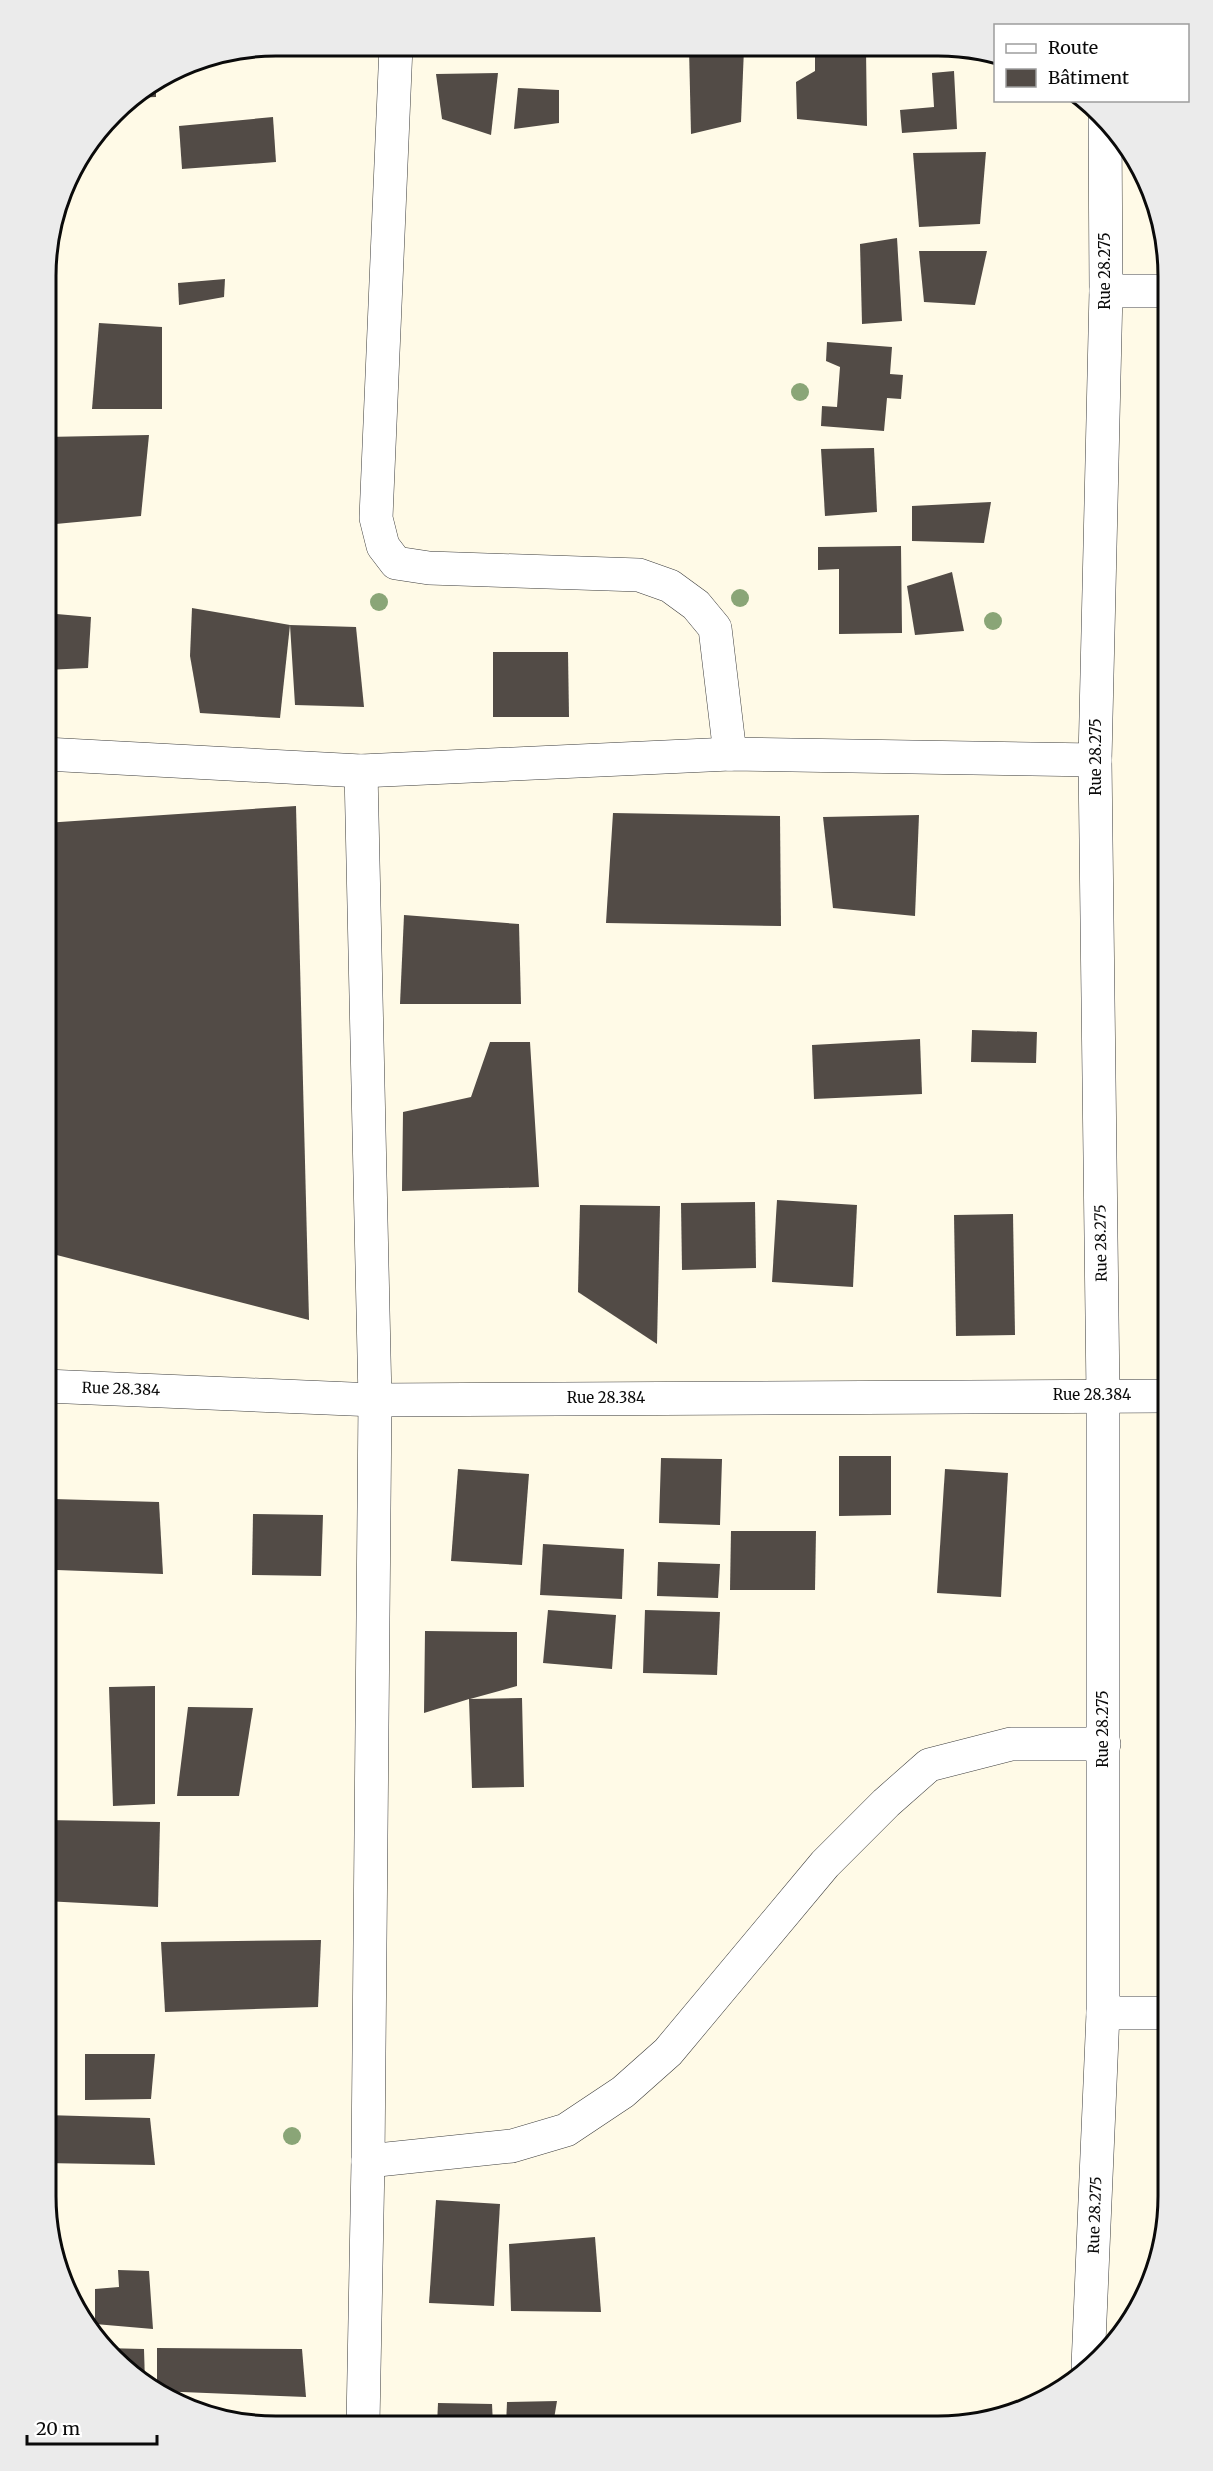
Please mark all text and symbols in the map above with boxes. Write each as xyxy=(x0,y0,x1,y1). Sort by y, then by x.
legend xyxy=(994,24,1189,102)
text: Route xyxy=(1048,36,1098,59)
text: Bâtiment xyxy=(1048,66,1129,89)
street label: Rue 28.275 xyxy=(1095,232,1114,310)
street label: Rue 28.275 xyxy=(1086,718,1105,796)
street label: Rue 28.275 xyxy=(1090,1204,1111,1282)
street label: Rue 28.384 xyxy=(81,1378,161,1399)
street label: Rue 28.384 xyxy=(1053,1385,1131,1404)
street label: Rue 28.384 xyxy=(567,1388,645,1407)
street label: Rue 28.275 xyxy=(1093,1690,1112,1768)
street label: Rue 28.275 xyxy=(1084,2176,1105,2254)
scale bar xyxy=(27,2408,158,2446)
text: 20 m xyxy=(36,2417,80,2440)

